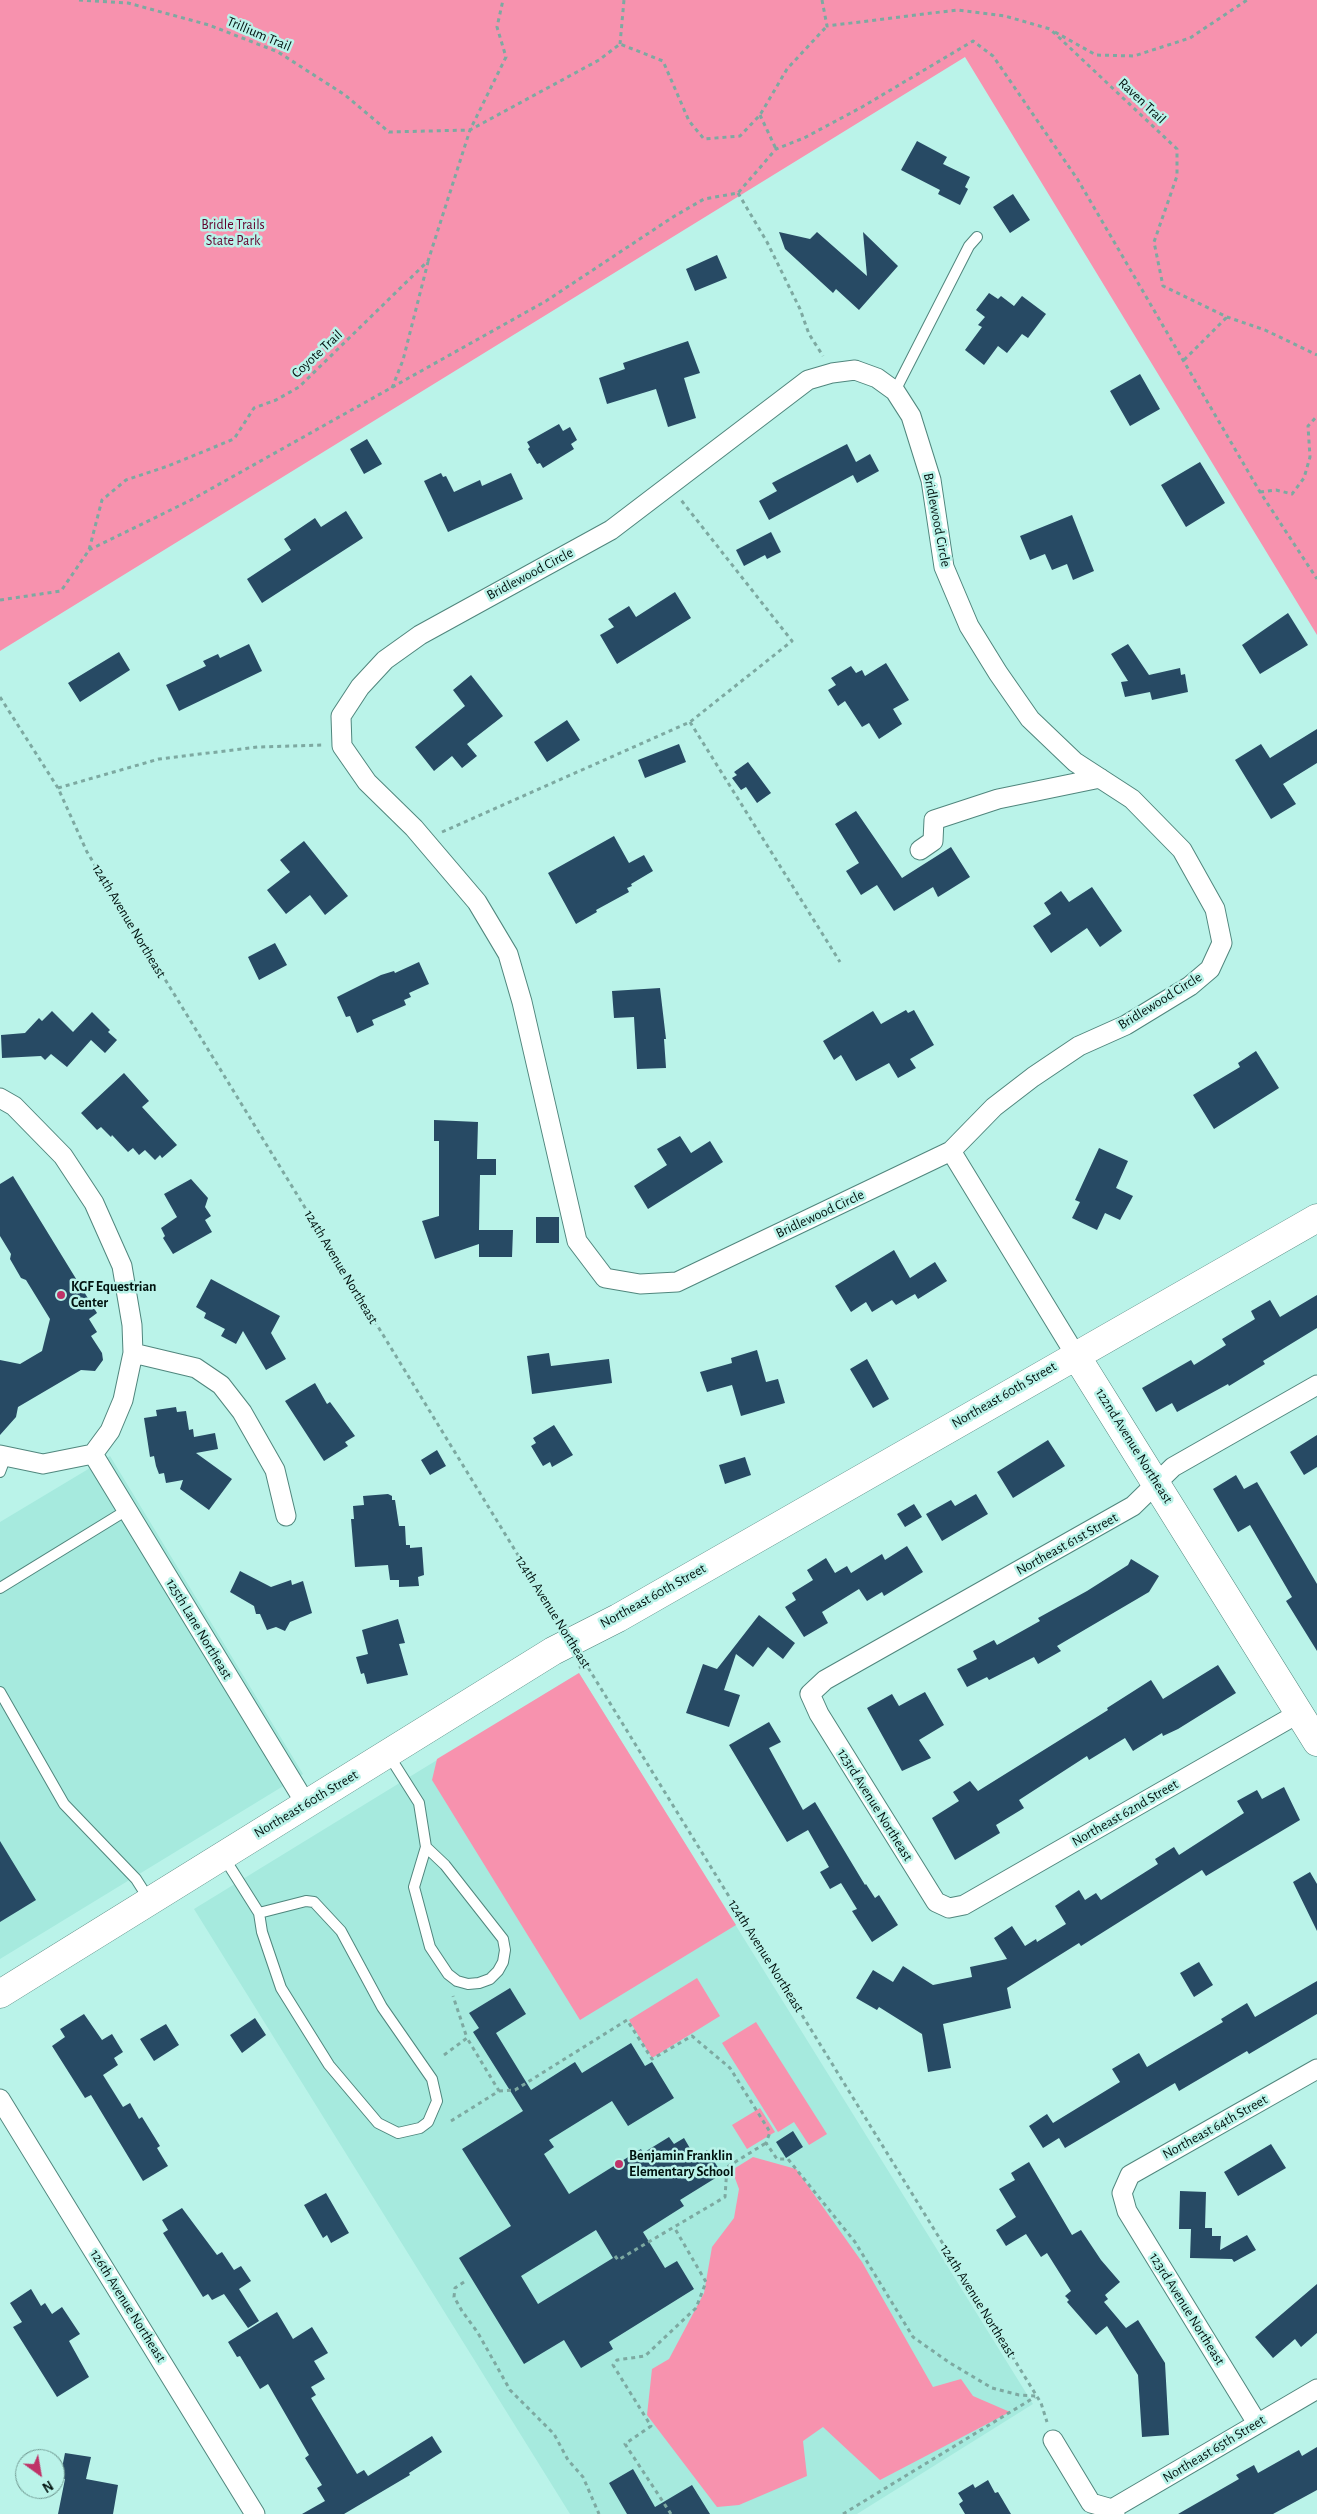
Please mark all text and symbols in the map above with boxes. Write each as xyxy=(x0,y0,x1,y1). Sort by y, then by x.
street label: Trillium Trail xyxy=(224,13,294,55)
street label: Raven Trail xyxy=(1115,75,1169,127)
park label: Bridle Trails State Park xyxy=(201,217,265,250)
street label: Coyote Trail xyxy=(288,326,346,382)
street label: Bridlewood Circle xyxy=(920,472,954,568)
street label: Bridlewood Circle xyxy=(484,544,576,604)
street label: 124th Avenue Northeast xyxy=(88,861,170,981)
street label: Bridlewood Circle xyxy=(1115,969,1205,1033)
street label: Bridlewood Circle xyxy=(773,1186,867,1242)
street label: 124th Avenue Northeast xyxy=(300,1207,382,1327)
place label: KGF Equestrian Center xyxy=(71,1279,156,1311)
marker: KGF Equestrian Center xyxy=(55,1289,67,1301)
street label: Northeast 60th Street xyxy=(949,1358,1059,1432)
street label: 122nd Avenue Northeast xyxy=(1092,1385,1176,1507)
street label: Northeast 61st Street xyxy=(1013,1509,1121,1579)
street label: 124th Avenue Northeast xyxy=(511,1552,595,1672)
street label: Northeast 60th Street xyxy=(597,1560,709,1632)
street label: 125th Lane Northeast xyxy=(162,1576,236,1682)
street label: 123rd Avenue Northeast xyxy=(834,1746,916,1864)
street label: Northeast 60th Street xyxy=(251,1766,361,1842)
street label: Northeast 62nd Street xyxy=(1069,1776,1181,1850)
street label: 124th Avenue Northeast xyxy=(724,1896,808,2016)
street label: Northeast 64th Street xyxy=(1160,2091,1270,2163)
place label: Benjamin Franklin Elementary School xyxy=(629,2148,734,2180)
marker: Benjamin Franklin Elementary School xyxy=(613,2158,625,2170)
street label: 124th Avenue Northeast xyxy=(936,2241,1020,2361)
street label: 126th Avenue Northeast xyxy=(86,2247,170,2365)
street label: 123rd Avenue Northeast xyxy=(1146,2250,1228,2368)
street label: Northeast 65th Street xyxy=(1160,2412,1268,2486)
north arrow xyxy=(15,2449,65,2499)
text: N xyxy=(40,2477,55,2494)

